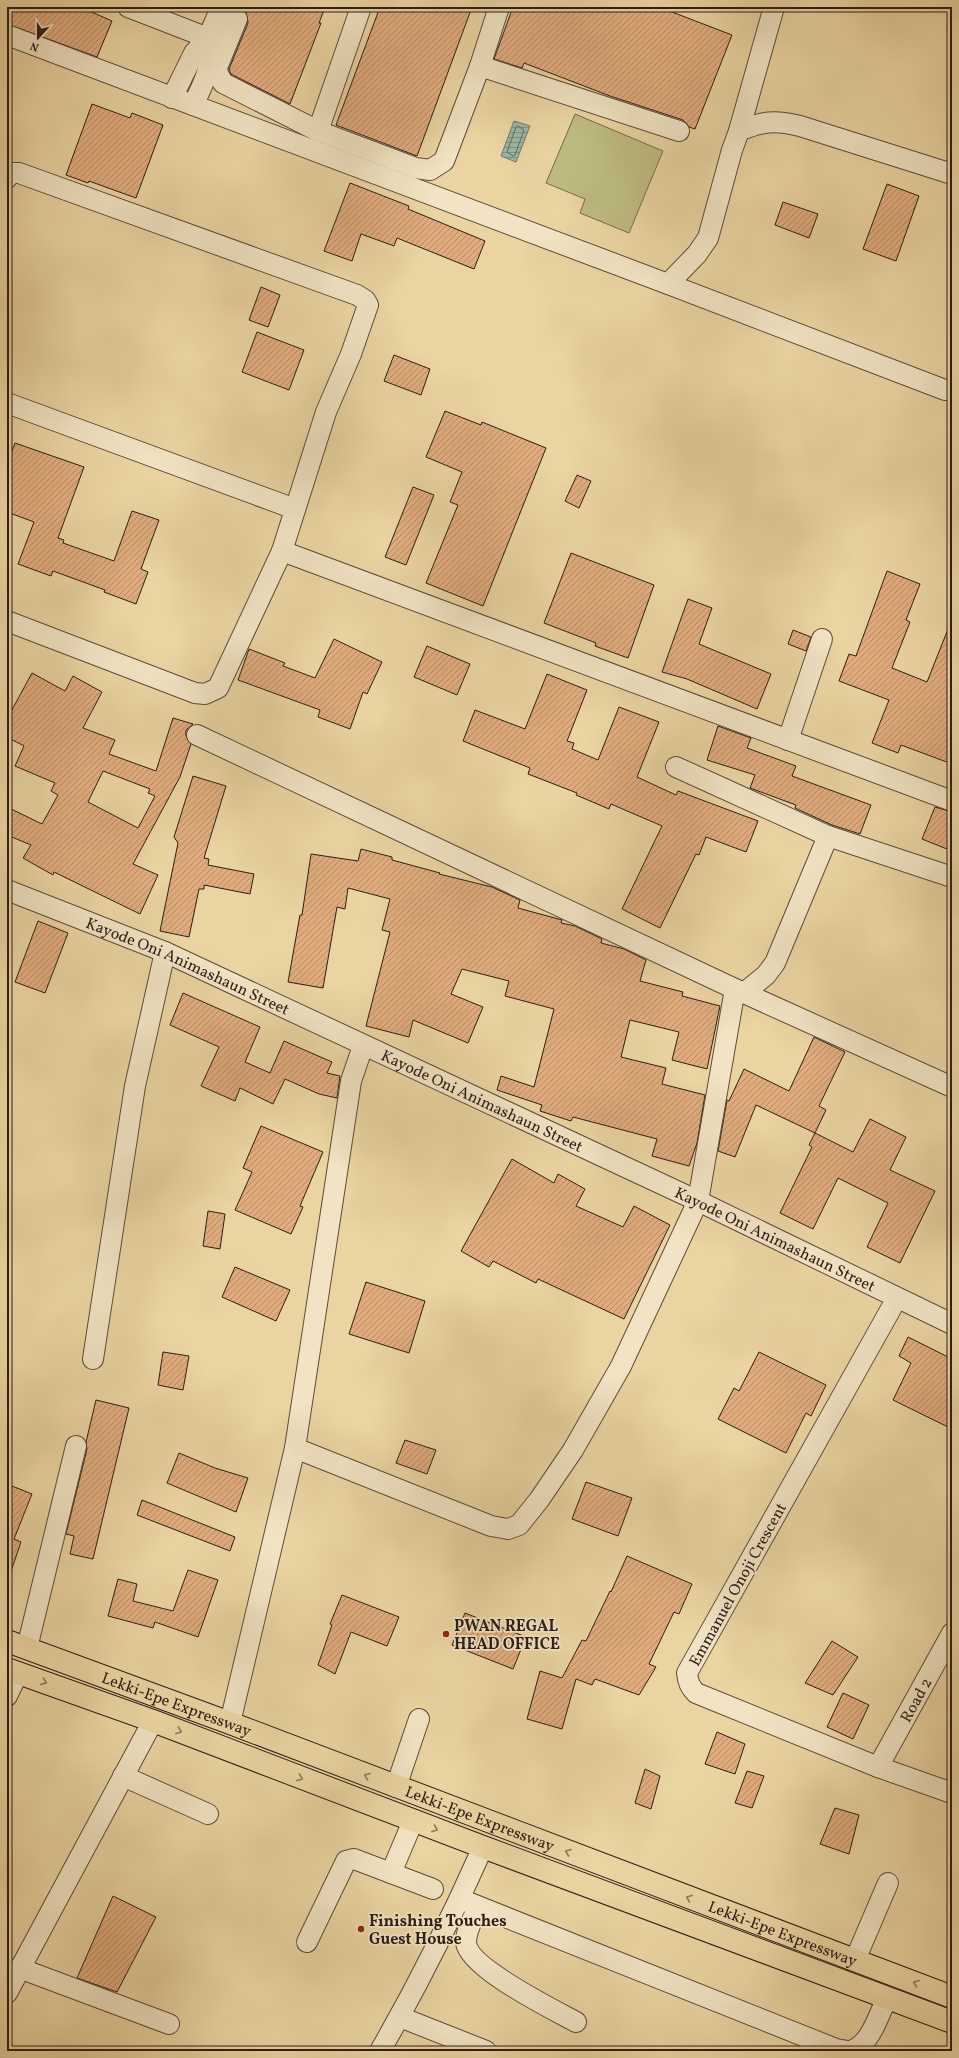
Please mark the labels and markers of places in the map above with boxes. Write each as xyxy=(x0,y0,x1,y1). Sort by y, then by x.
place label: PWAN REGAL HEAD OFFICE xyxy=(454,1616,560,1656)
marker: PWAN REGAL HEAD OFFICE xyxy=(441,1629,451,1639)
place label: Finishing Touches Guest House xyxy=(369,1911,507,1951)
marker: Finishing Touches Guest House xyxy=(356,1924,366,1934)

